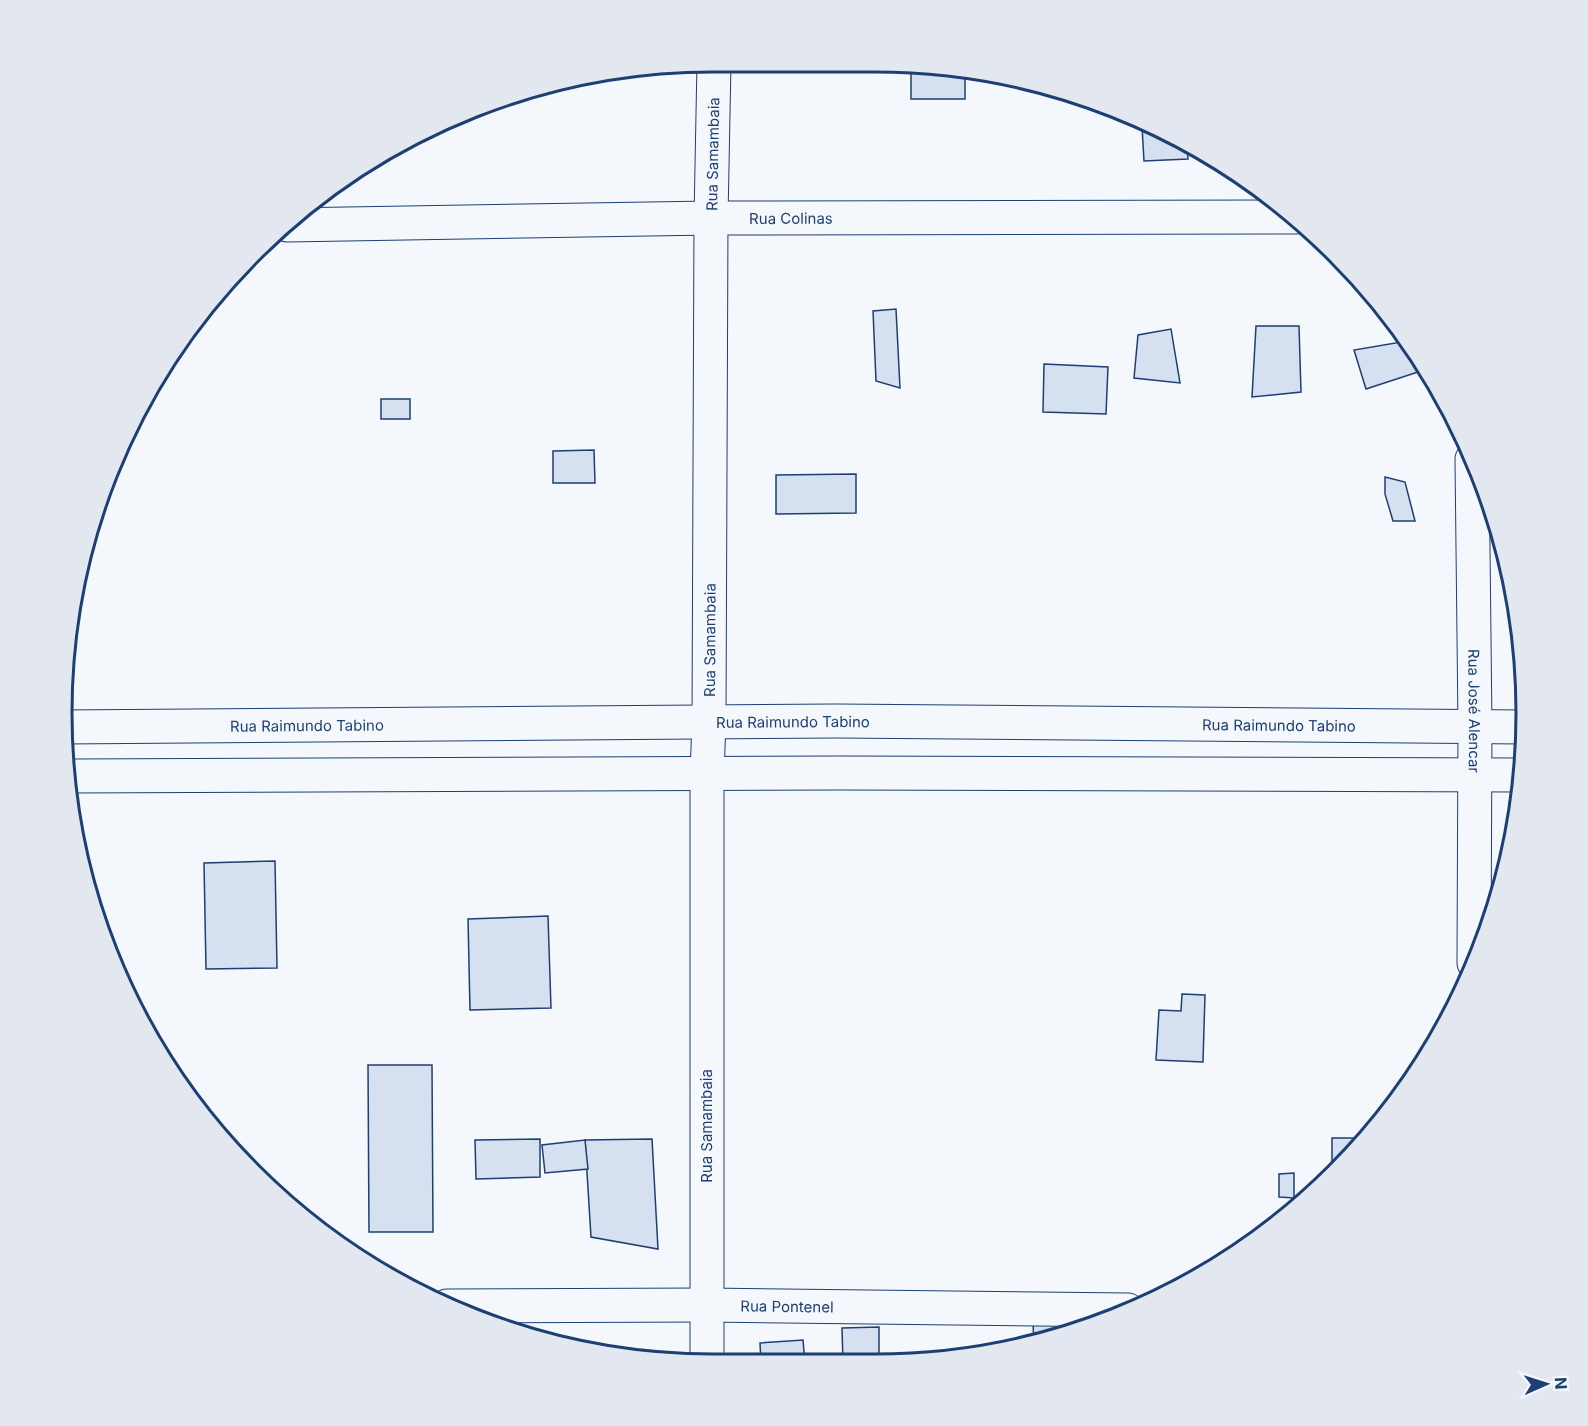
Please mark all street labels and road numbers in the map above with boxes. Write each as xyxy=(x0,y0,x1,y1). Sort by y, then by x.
street label: Rua Samambaia xyxy=(702,97,723,211)
street label: Rua Colinas xyxy=(749,208,833,227)
street label: Rua Samambaia xyxy=(700,583,719,697)
street label: Rua José Alencar xyxy=(1465,649,1485,773)
street label: Rua Raimundo Tabino xyxy=(716,711,870,731)
street label: Rua Raimundo Tabino xyxy=(230,715,384,735)
street label: Rua Raimundo Tabino xyxy=(1202,715,1356,735)
street label: Rua Samambaia xyxy=(697,1069,716,1183)
street label: Rua Pontenel xyxy=(740,1296,834,1316)

